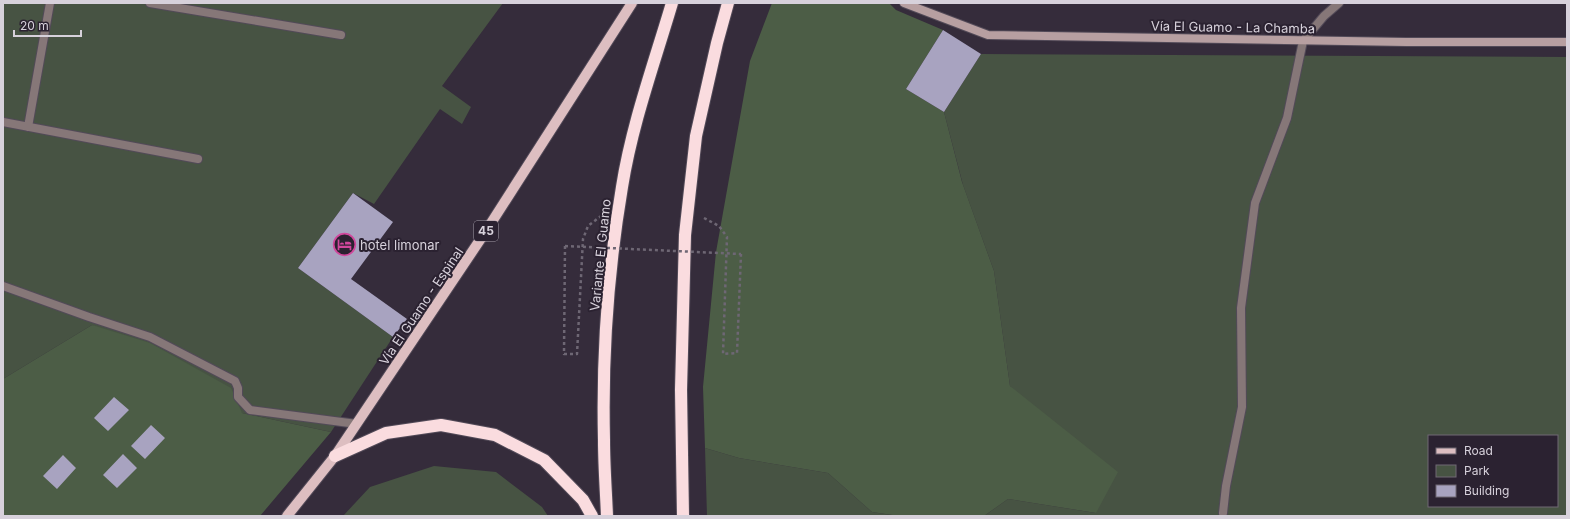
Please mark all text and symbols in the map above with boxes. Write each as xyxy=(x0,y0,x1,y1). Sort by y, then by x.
scale bar xyxy=(14,12,81,38)
text: 20 m xyxy=(20,18,49,33)
street label: Vía El Guamo - La Chamba xyxy=(1151,18,1315,36)
street label: Variante El Guamo xyxy=(586,198,614,312)
road number: 45 xyxy=(474,221,498,241)
hotel icon: hotel limonar xyxy=(332,232,358,258)
place label: hotel limonar xyxy=(360,237,439,253)
street label: Vía El Guamo - Espinal xyxy=(376,244,466,368)
legend xyxy=(1428,435,1558,507)
text: Road xyxy=(1464,443,1493,458)
text: Park xyxy=(1464,463,1490,478)
text: Building xyxy=(1464,483,1509,498)

